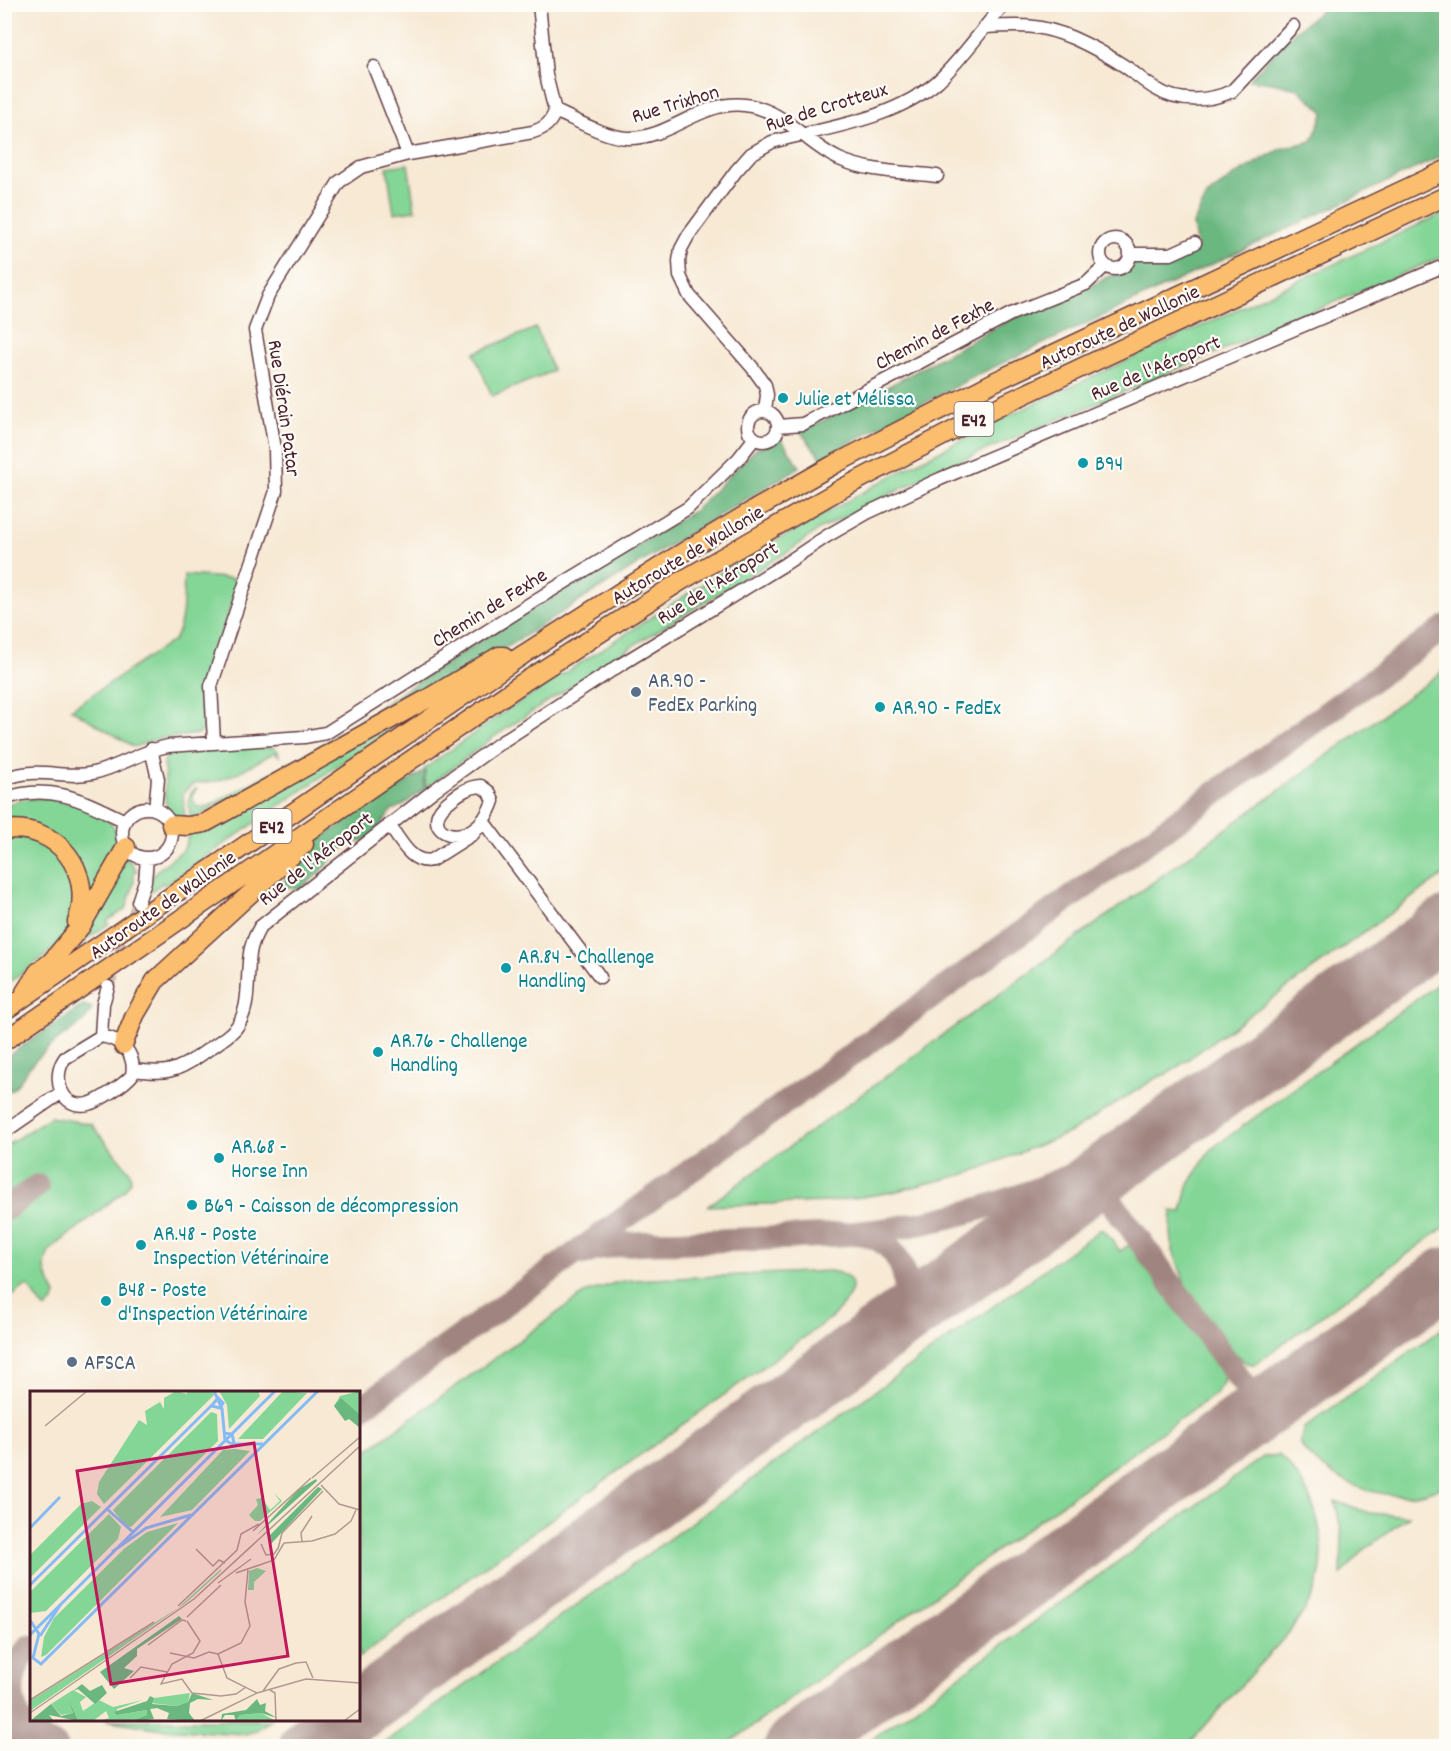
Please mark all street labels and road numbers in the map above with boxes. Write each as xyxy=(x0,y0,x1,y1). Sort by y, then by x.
street label: Rue de Crotteux xyxy=(762,76,892,142)
street label: Rue Trixhon xyxy=(629,78,723,133)
street label: Autoroute de Wallonie xyxy=(1035,278,1205,379)
street label: Chemin de Fexhe xyxy=(870,292,1000,380)
street label: Rue de l'Aéroport xyxy=(1087,329,1226,411)
street label: Rue Diérain Patar xyxy=(258,338,307,479)
road number: E42 xyxy=(954,402,994,436)
street label: Autoroute de Wallonie xyxy=(606,499,771,614)
street label: Rue de l'Aéroport xyxy=(652,535,786,634)
street label: Chemin de Fexhe xyxy=(427,562,554,657)
street label: Rue de l'Aéroport xyxy=(253,806,381,915)
road number: E42 xyxy=(252,809,292,843)
street label: Autoroute de Wallonie xyxy=(84,844,243,969)

